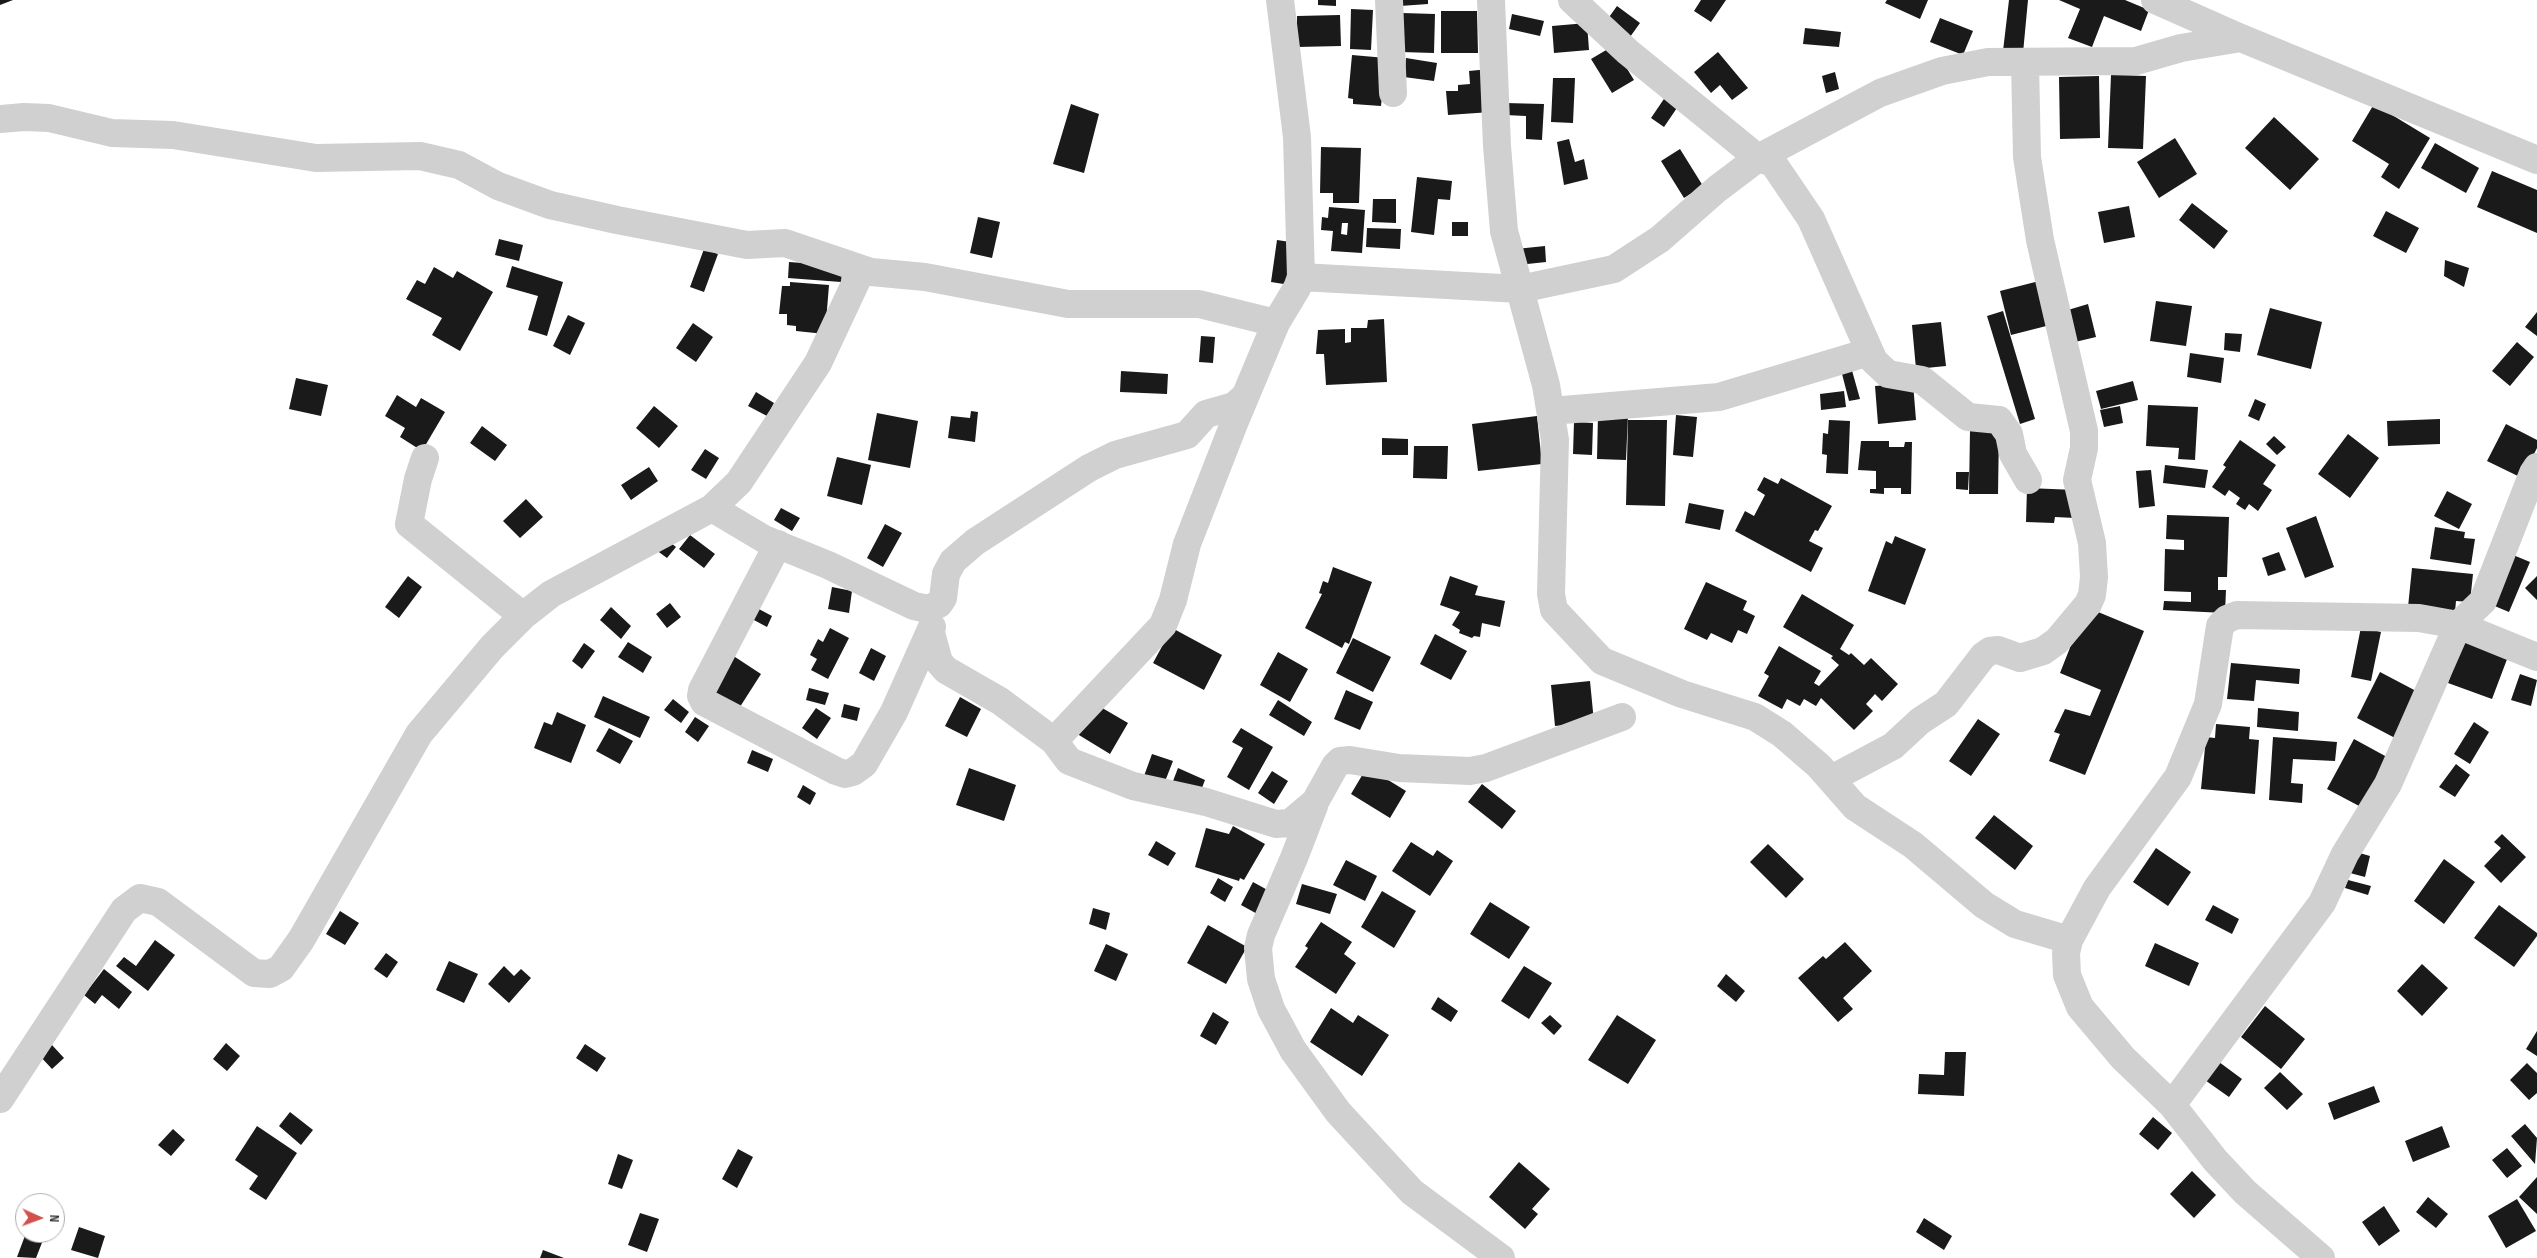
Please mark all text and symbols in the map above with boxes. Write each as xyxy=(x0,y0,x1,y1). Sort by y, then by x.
north arrow xyxy=(15,1193,65,1243)
text: N xyxy=(46,1214,63,1223)

